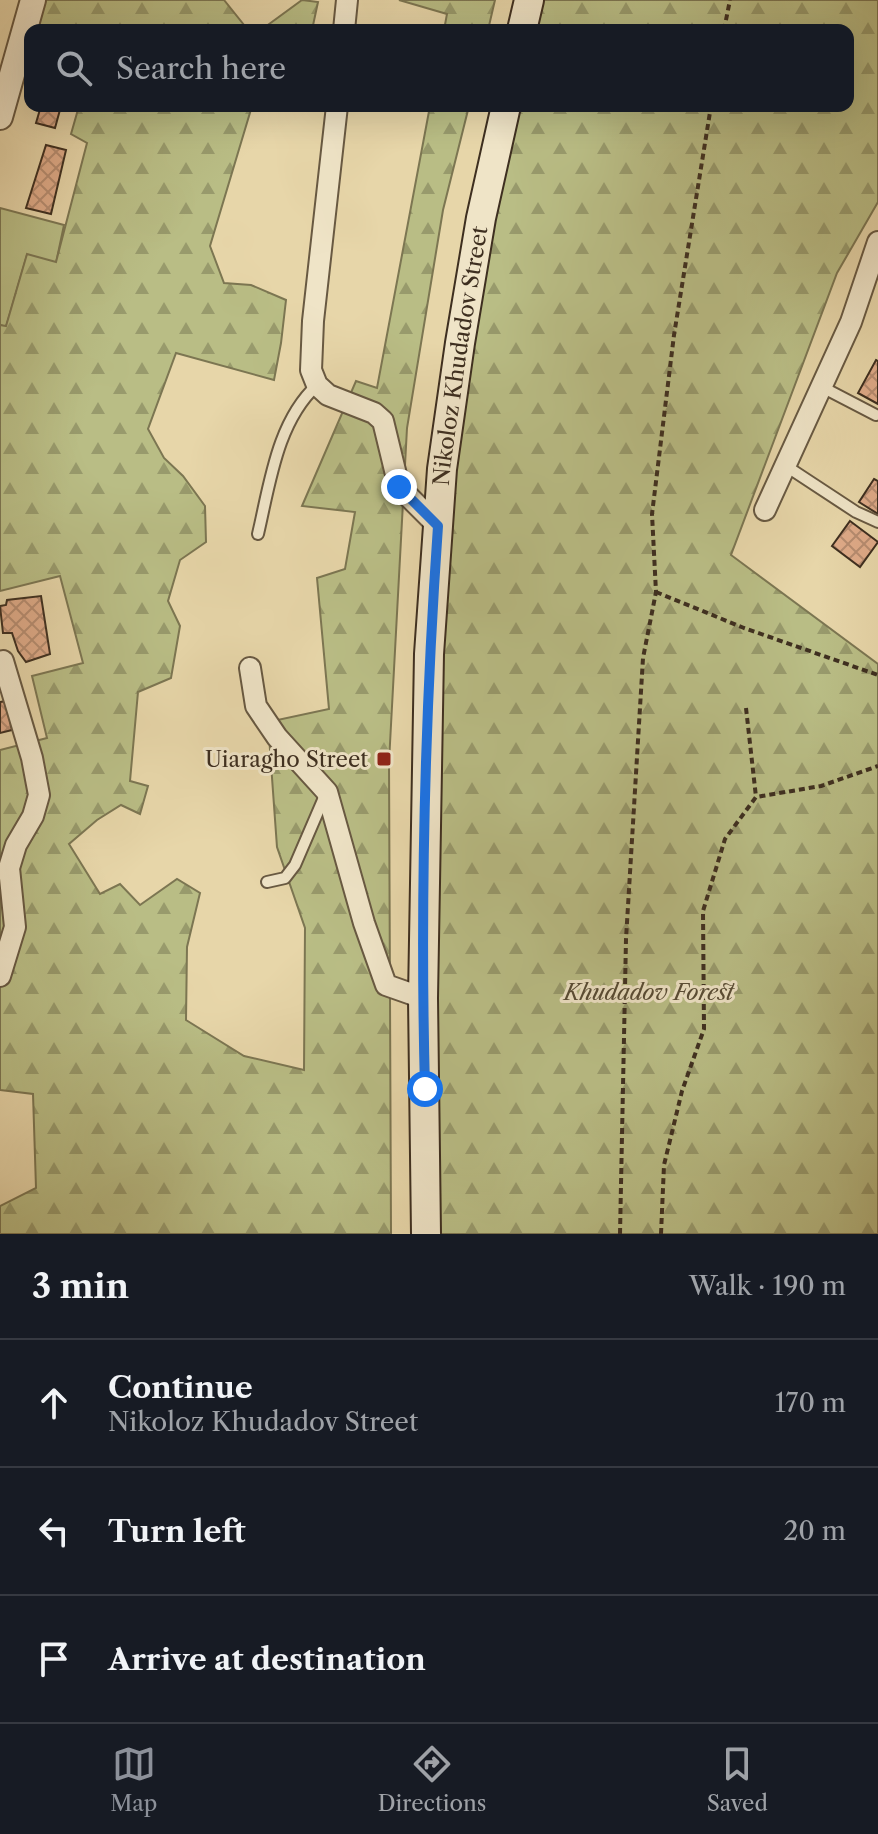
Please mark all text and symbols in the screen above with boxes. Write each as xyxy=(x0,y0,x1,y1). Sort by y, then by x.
search box xyxy=(24,24,854,112)
icon: search xyxy=(52,46,96,90)
text: Search here xyxy=(116,50,286,87)
street label: Nikoloz Khudadov Street xyxy=(428,224,493,487)
route end xyxy=(381,469,417,505)
place label: Uiaragho Street xyxy=(205,746,368,773)
marker: Uiaragho Street xyxy=(375,750,393,768)
park label: Khudadov Forest xyxy=(562,979,735,1006)
route start xyxy=(407,1071,443,1107)
text: 3 min xyxy=(32,1265,129,1307)
text: Walk · 190 m xyxy=(689,1270,846,1302)
text: Continue xyxy=(108,1369,253,1406)
icon: ahead xyxy=(32,1381,76,1425)
text: 170 m xyxy=(775,1387,846,1419)
text: Nikoloz Khudadov Street xyxy=(108,1406,418,1438)
icon: left xyxy=(32,1509,76,1553)
text: Turn left xyxy=(108,1513,245,1550)
text: 20 m xyxy=(783,1515,846,1547)
icon: arrive xyxy=(32,1637,76,1681)
text: Arrive at destination xyxy=(108,1641,426,1678)
tab: Map xyxy=(110,1742,157,1817)
tab: Directions xyxy=(378,1742,486,1817)
tab: Saved xyxy=(707,1742,768,1817)

